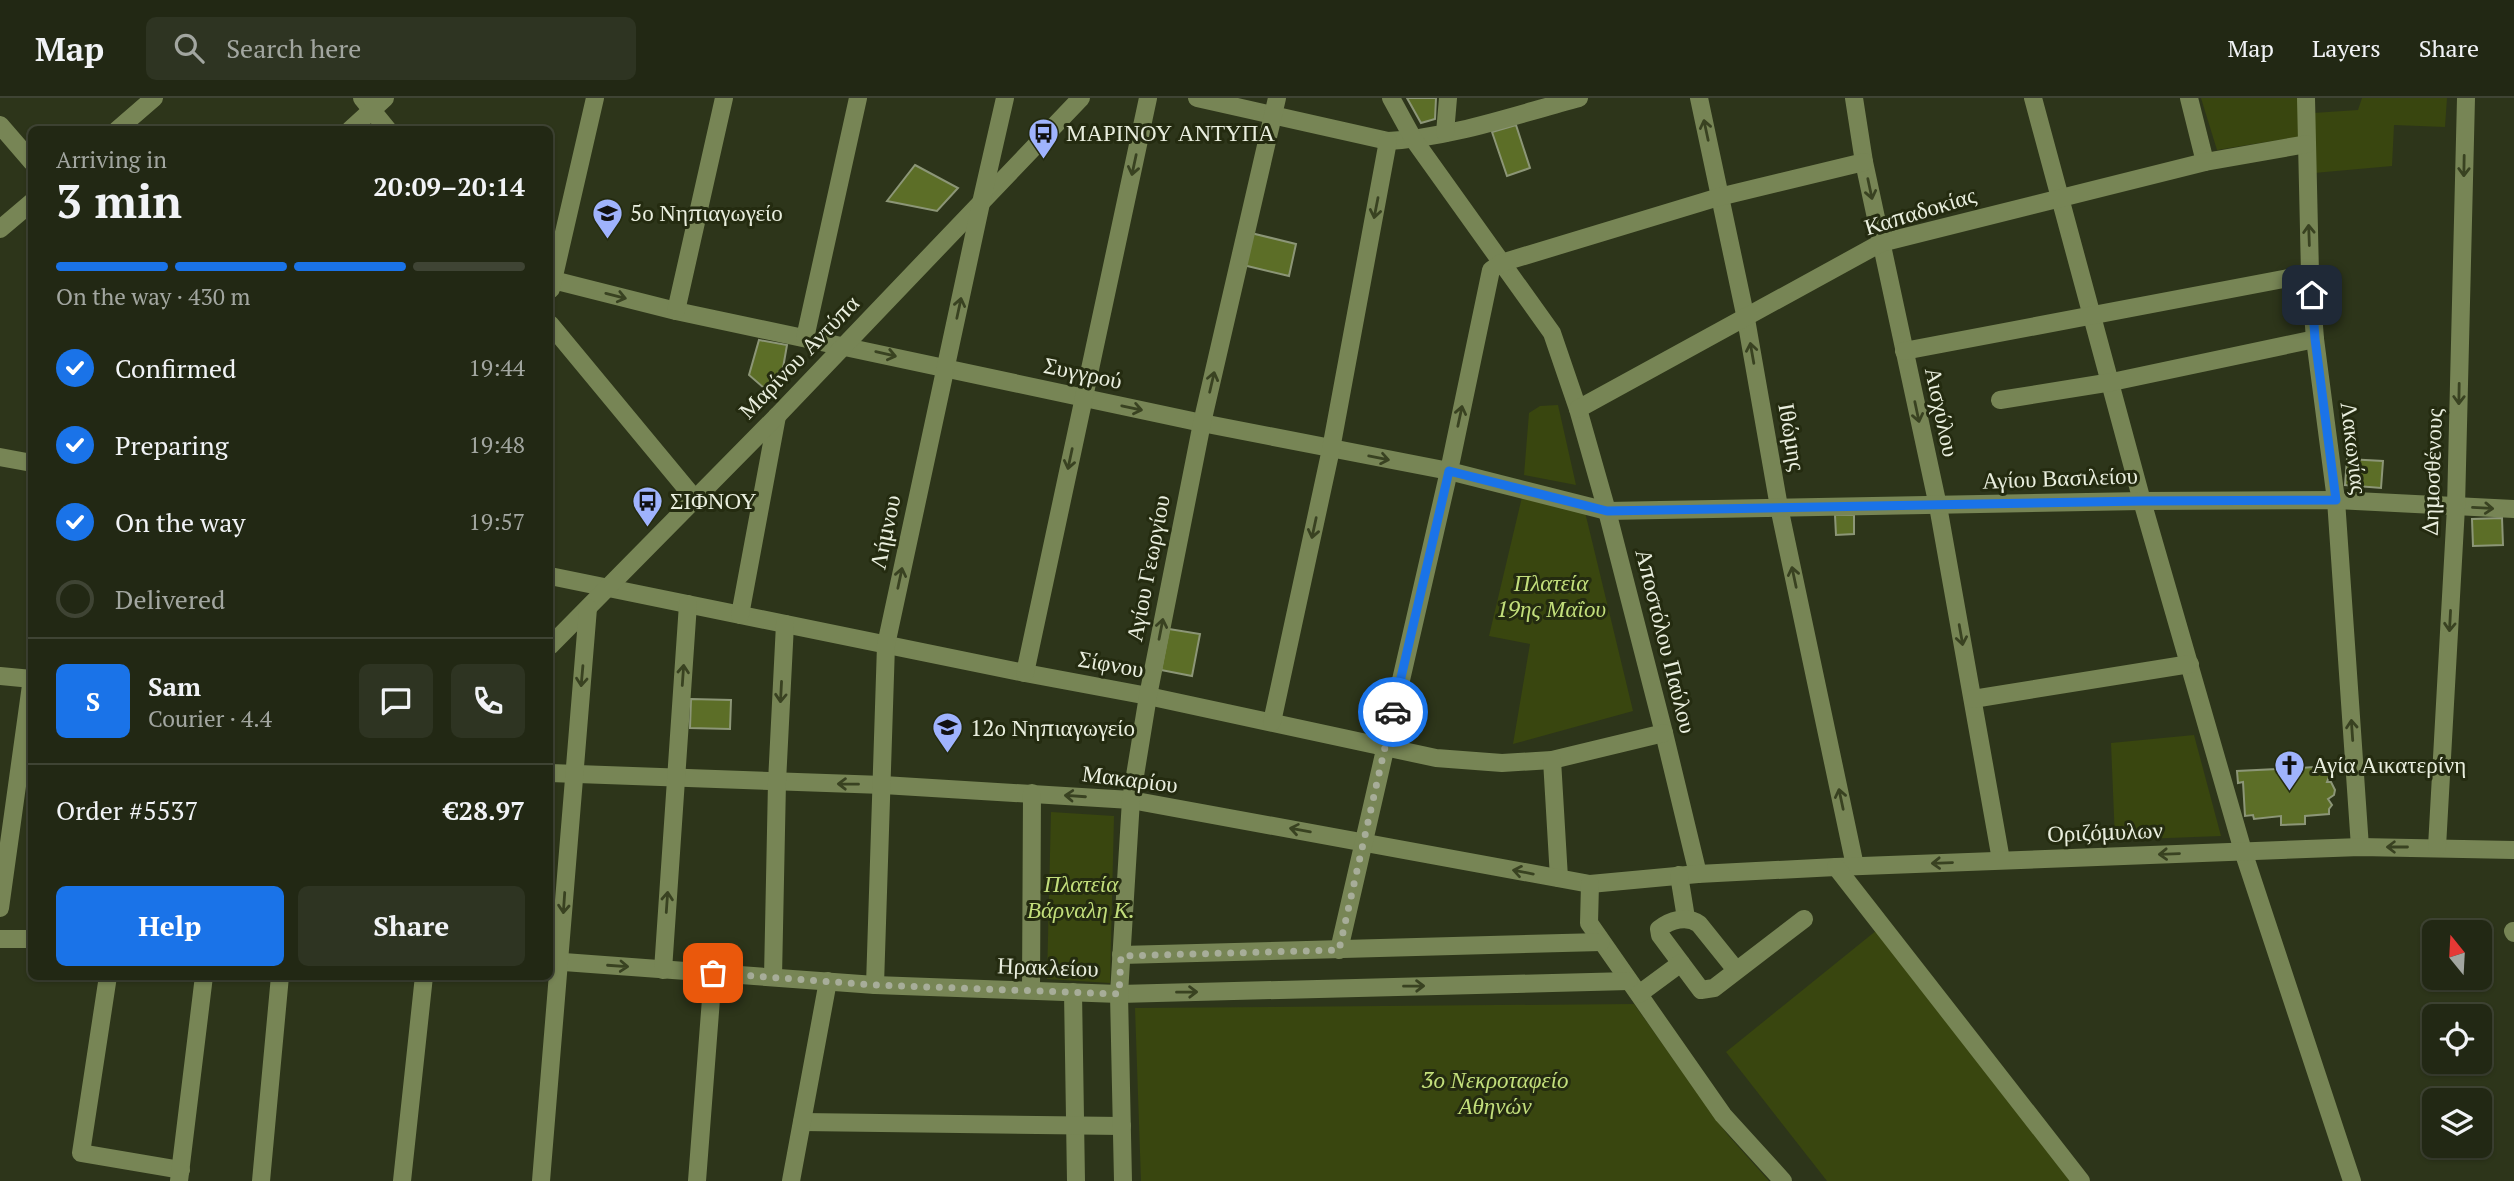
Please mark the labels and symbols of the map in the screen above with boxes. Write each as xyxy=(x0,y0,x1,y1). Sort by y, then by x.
bus stop icon: ΜΑΡΙΝΟΥ ΑΝΤΥΠΑ xyxy=(1026,116,1060,160)
place label: ΜΑΡΙΝΟΥ ΑΝΤΥΠΑ xyxy=(1066,117,1275,148)
one-way arrow xyxy=(1698,119,1712,142)
one-way arrow xyxy=(1126,153,1140,176)
one-way arrow xyxy=(2458,154,2471,177)
one-way arrow xyxy=(1863,177,1877,200)
street label: Καπαδοκίας xyxy=(1860,179,1980,242)
school or university icon: 5ο Νηπιαγωγείο xyxy=(590,196,624,240)
one-way arrow xyxy=(1369,196,1382,219)
place label: 5ο Νηπιαγωγείο xyxy=(630,197,783,228)
one-way arrow xyxy=(2303,224,2316,247)
pin xyxy=(2282,265,2342,325)
street label: Μαρίνου Αντύπα xyxy=(732,288,866,425)
one-way arrow xyxy=(604,290,627,303)
one-way arrow xyxy=(953,297,966,320)
one-way arrow xyxy=(1745,342,1758,365)
one-way arrow xyxy=(874,348,897,362)
street label: Συγγρού xyxy=(1041,349,1125,396)
street label: Αισχύλου xyxy=(1918,364,1967,460)
one-way arrow xyxy=(1205,371,1219,394)
one-way arrow xyxy=(2452,382,2466,405)
one-way arrow xyxy=(1911,400,1925,423)
street label: Λακωνίας xyxy=(2333,400,2376,496)
street label: Ιθώμης xyxy=(1771,401,1814,473)
one-way arrow xyxy=(1120,402,1143,416)
one-way arrow xyxy=(1454,405,1468,428)
street label: Δημοσθένους xyxy=(2414,408,2449,536)
one-way arrow xyxy=(1062,447,1076,470)
one-way arrow xyxy=(1367,452,1390,465)
street label: Αγίου Βασιλείου xyxy=(1982,459,2138,496)
bus stop icon: ΣΙΦΝΟΥ xyxy=(630,484,664,528)
place label: ΣΙΦΝΟΥ xyxy=(670,485,757,516)
street label: Λήμνου xyxy=(862,492,907,572)
street label: Αγίου Γεωργίου xyxy=(1118,492,1177,644)
one-way arrow xyxy=(2472,502,2494,515)
one-way arrow xyxy=(1306,516,1320,539)
street label: Αποστόλου Παύλου xyxy=(1629,545,1704,736)
one-way arrow xyxy=(1787,566,1801,589)
one-way arrow xyxy=(894,567,908,590)
park label: Πλατεία 19ης Μαΐου xyxy=(1496,567,1606,624)
one-way arrow xyxy=(2443,609,2456,632)
one-way arrow xyxy=(1155,618,1168,641)
one-way arrow xyxy=(1955,623,1968,646)
street label: Σίφνου xyxy=(1076,643,1146,685)
one-way arrow xyxy=(677,664,690,686)
one-way arrow xyxy=(575,665,588,687)
courier xyxy=(1358,677,1428,747)
one-way arrow xyxy=(775,680,788,703)
school or university icon: 12ο Νηπιαγωγείο xyxy=(930,711,964,755)
place label: 12ο Νηπιαγωγείο xyxy=(970,712,1135,743)
one-way arrow xyxy=(2345,719,2358,742)
church icon: Αγία Αικατερίνη xyxy=(2272,748,2306,792)
place label: Αγία Αικατερίνη xyxy=(2312,749,2466,780)
street label: Μακαρίου xyxy=(1080,757,1180,800)
one-way arrow xyxy=(836,777,859,790)
one-way arrow xyxy=(1834,788,1847,811)
one-way arrow xyxy=(1064,789,1087,802)
street label: Οριζόμυλων xyxy=(2047,814,2163,849)
one-way arrow xyxy=(1289,823,1311,836)
one-way arrow xyxy=(2386,840,2409,854)
one-way arrow xyxy=(2158,847,2181,861)
one-way arrow xyxy=(1931,856,1954,869)
one-way arrow xyxy=(1512,864,1535,878)
park label: Πλατεία Βάρναλη Κ. xyxy=(1027,868,1135,925)
one-way arrow xyxy=(557,891,570,914)
one-way arrow xyxy=(661,891,674,913)
north arrow xyxy=(2422,920,2492,990)
pin xyxy=(683,943,743,1003)
street label: Ηρακλείου xyxy=(997,949,1099,984)
one-way arrow xyxy=(606,960,629,973)
one-way arrow xyxy=(1403,980,1426,993)
one-way arrow xyxy=(1175,985,1198,999)
park label: 3ο Νεκροταφείο Αθηνών xyxy=(1421,1064,1569,1121)

